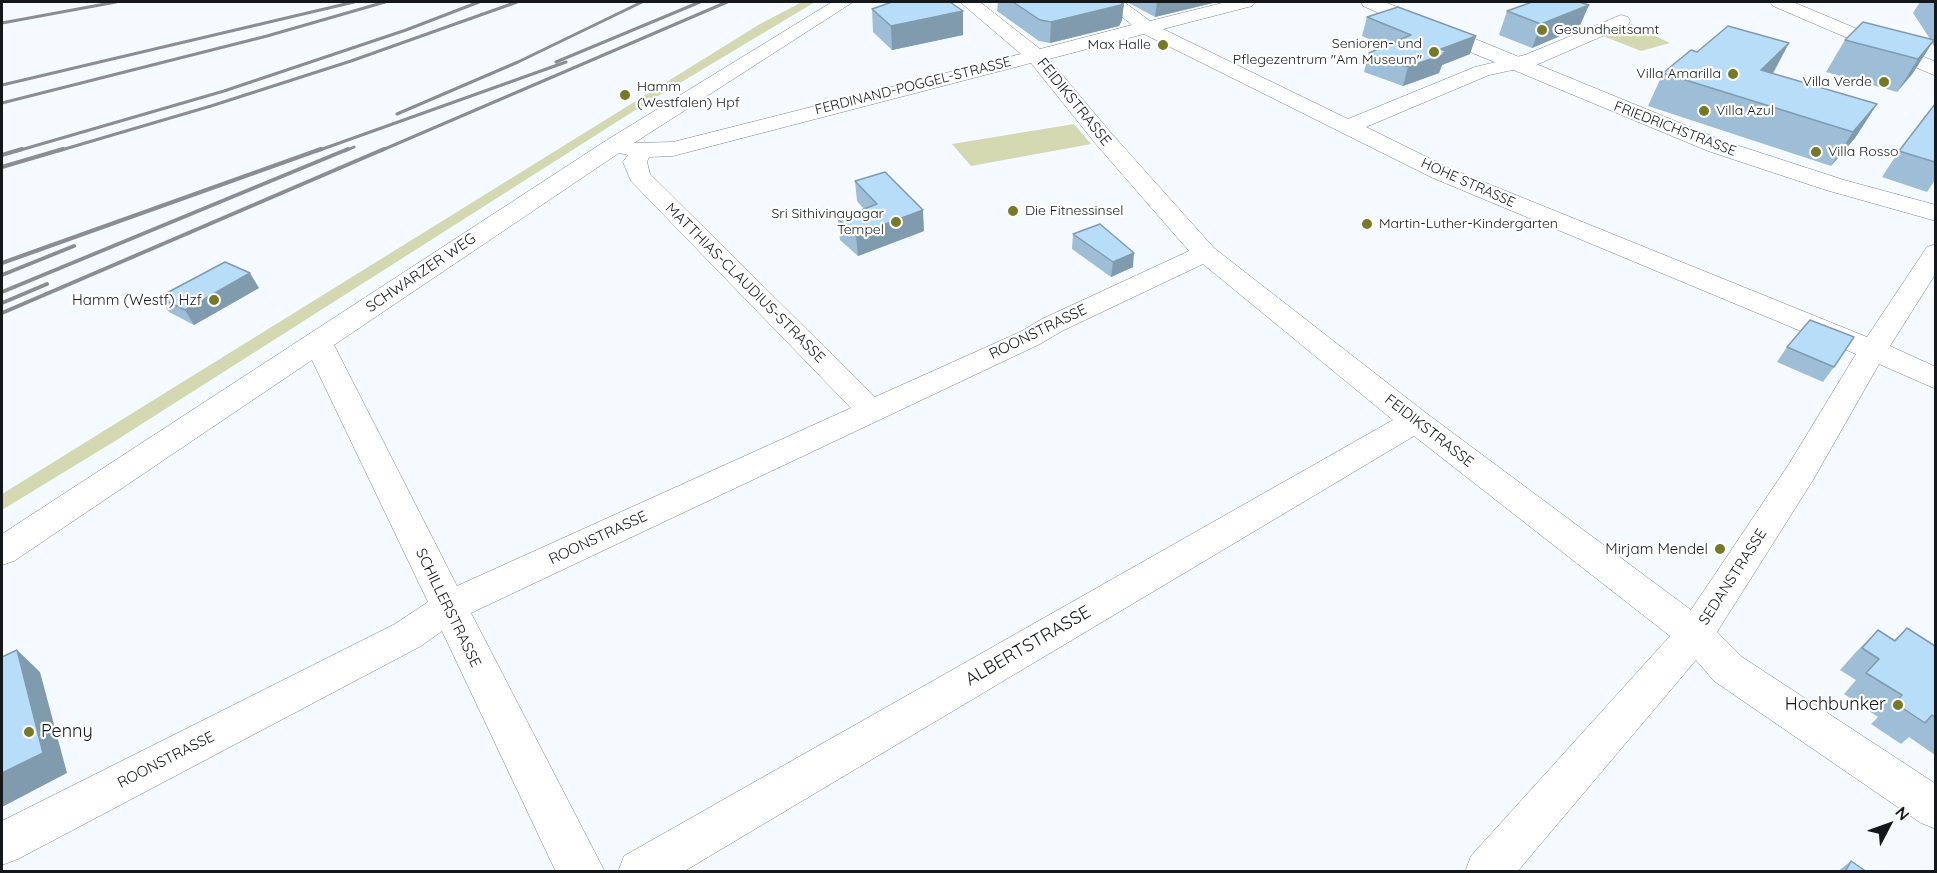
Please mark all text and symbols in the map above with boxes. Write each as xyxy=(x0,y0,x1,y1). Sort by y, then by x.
place label: Gesundheitsamt xyxy=(1554,22,1659,38)
marker: Gesundheitsamt xyxy=(1535,23,1549,37)
place label: Senioren- und Pflegezentrum "Am Museum" xyxy=(1233,36,1422,68)
place label: Max Halle xyxy=(1088,37,1151,53)
marker: Max Halle xyxy=(1156,38,1170,52)
marker: Senioren- und Pflegezentrum "Am Museum" xyxy=(1427,45,1441,59)
street label: FERDINAND-POGGEL-STRASSE xyxy=(813,53,1013,119)
street label: FEIDIKSTRASSE xyxy=(1033,54,1115,150)
place label: Villa Amarilla xyxy=(1636,66,1721,82)
marker: Villa Amarilla xyxy=(1726,67,1740,81)
place label: Villa Verde xyxy=(1803,74,1872,90)
marker: Villa Verde xyxy=(1877,75,1891,89)
place label: Hamm (Westfalen) Hpf xyxy=(637,79,740,112)
marker: Hamm (Westfalen) Hpf xyxy=(618,88,632,102)
street label: FRIEDRICHSTRASSE xyxy=(1612,98,1738,160)
place label: Villa Azul xyxy=(1716,103,1774,119)
marker: Villa Azul xyxy=(1697,104,1711,118)
place label: Villa Rosso xyxy=(1828,144,1898,160)
marker: Villa Rosso xyxy=(1809,145,1823,159)
street label: HOHE STRASSE xyxy=(1418,155,1518,211)
street label: MATTHIAS-CLAUDIUS-STRASSE xyxy=(661,199,829,367)
place label: Die Fitnessinsel xyxy=(1025,203,1123,219)
marker: Die Fitnessinsel xyxy=(1006,204,1020,218)
place label: Sri Sithivinayagar Tempel xyxy=(771,206,884,238)
marker: Sri Sithivinayagar Tempel xyxy=(889,215,903,229)
place label: Martin-Luther-Kindergarten xyxy=(1379,216,1558,232)
marker: Martin-Luther-Kindergarten xyxy=(1360,217,1374,231)
street label: SCHWARZER WEG xyxy=(363,230,479,316)
place label: Hamm (Westf) Hzf xyxy=(72,291,202,309)
marker: Hamm (Westf) Hzf xyxy=(207,293,221,307)
street label: ROONSTRASSE xyxy=(986,301,1090,363)
street label: FEIDIKSTRASSE xyxy=(1381,391,1477,471)
street label: ROONSTRASSE xyxy=(546,507,650,569)
street label: SEDANSTRASSE xyxy=(1695,526,1771,628)
place label: Mirjam Mendel xyxy=(1605,540,1708,558)
marker: Mirjam Mendel xyxy=(1713,542,1727,556)
street label: SCHILLERSTRASSE xyxy=(411,546,485,670)
street label: ALBERTSTRASSE xyxy=(962,601,1094,691)
place label: Hochbunker xyxy=(1785,694,1886,716)
marker: Hochbunker xyxy=(1891,698,1905,712)
place label: Penny xyxy=(41,721,93,743)
marker: Penny xyxy=(22,725,36,739)
street label: ROONSTRASSE xyxy=(115,728,217,792)
north arrow xyxy=(1859,795,1919,855)
text: N xyxy=(1891,802,1914,824)

